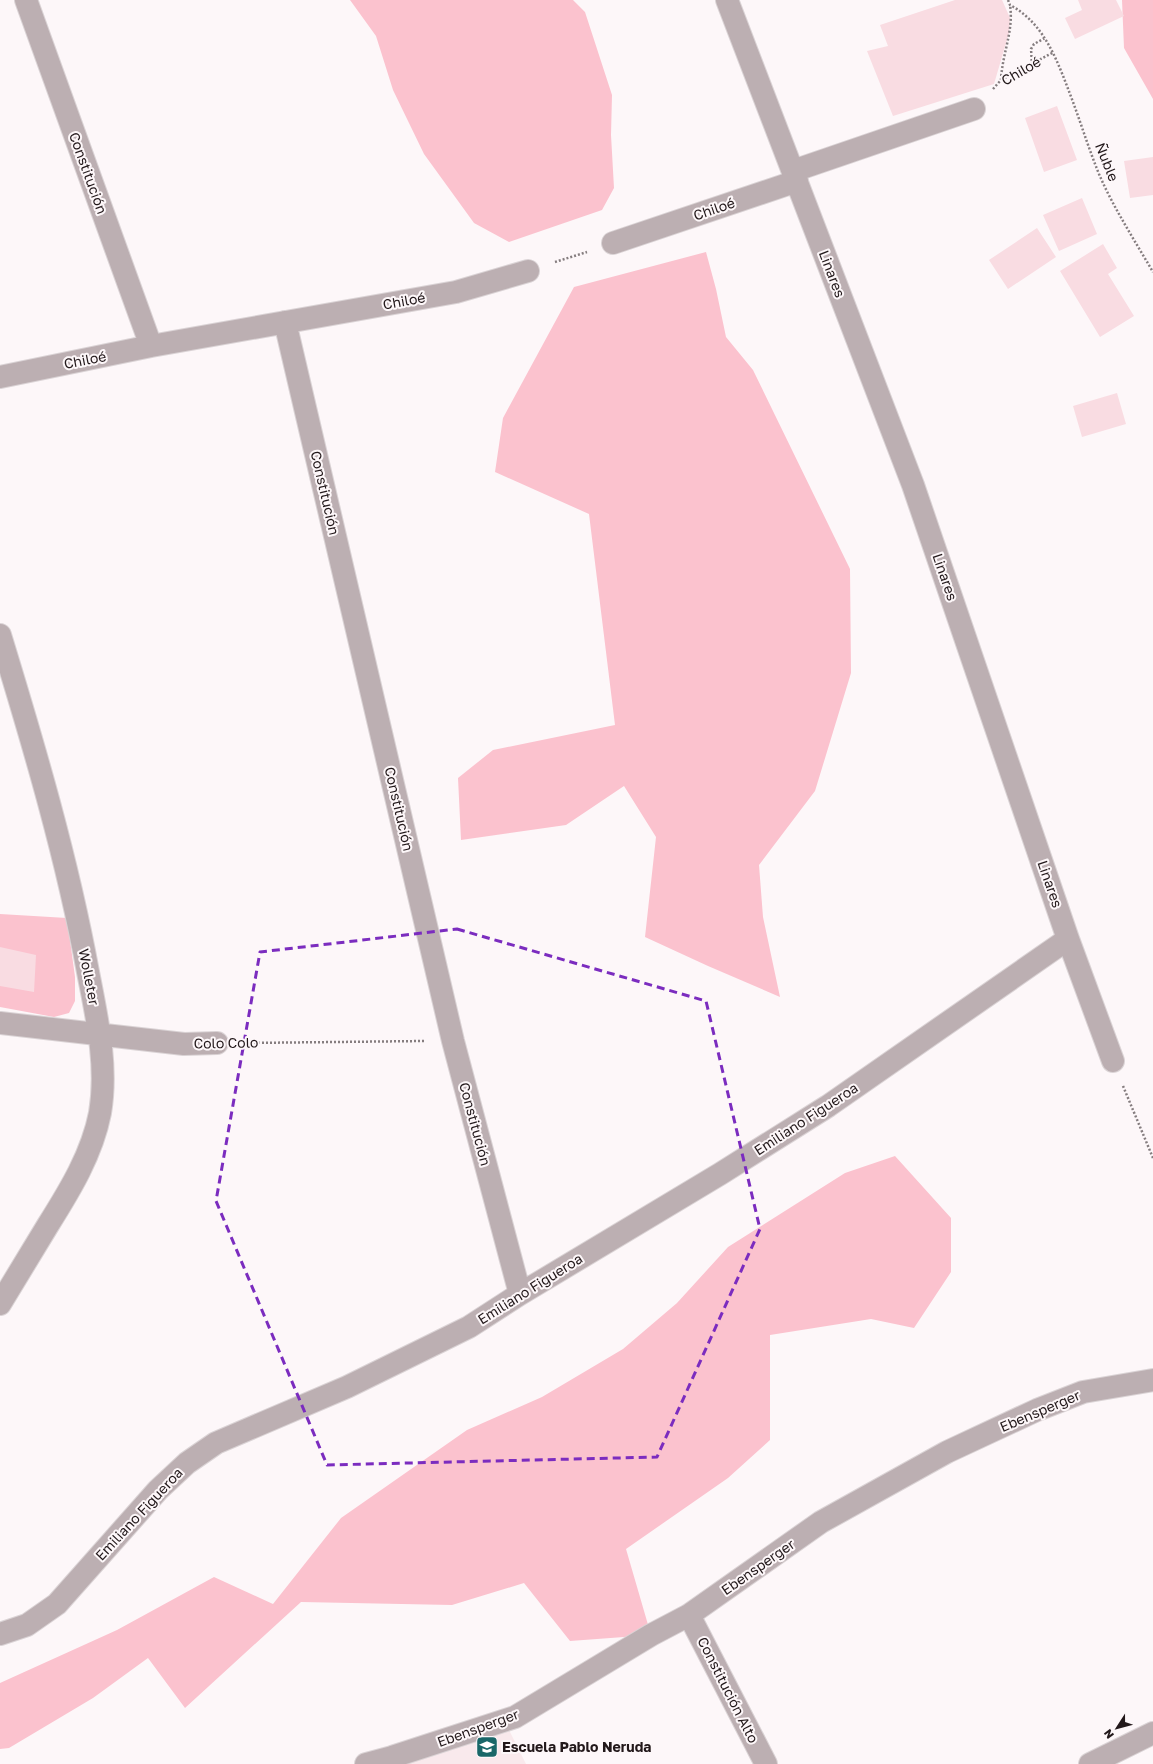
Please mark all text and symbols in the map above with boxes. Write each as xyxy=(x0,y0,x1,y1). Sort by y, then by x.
street label: Chiloé xyxy=(998,53,1044,89)
street label: Constitución xyxy=(66,130,111,216)
street label: Ñuble xyxy=(1092,140,1123,184)
street label: Chiloé xyxy=(691,194,737,224)
street label: Linares xyxy=(816,248,849,300)
street label: Chiloé xyxy=(381,288,426,313)
street label: Chiloé xyxy=(62,347,108,372)
street label: Constitución xyxy=(308,449,343,537)
street label: Linares xyxy=(929,551,962,603)
street label: Constitución xyxy=(382,765,417,853)
street label: Linares xyxy=(1034,858,1067,910)
street label: Wolleter xyxy=(76,947,103,1007)
street label: Colo Colo xyxy=(193,1033,259,1052)
street label: Emiliano Figueroa xyxy=(751,1079,861,1158)
street label: Constitución xyxy=(456,1080,495,1167)
street label: Emiliano Figueroa xyxy=(474,1250,585,1328)
street label: Ebensperger xyxy=(997,1386,1083,1435)
street label: Emiliano Figueroa xyxy=(91,1464,186,1563)
street label: Ebensperger xyxy=(718,1535,798,1598)
street label: Constitución Alto xyxy=(694,1634,762,1746)
street label: Ebensperger xyxy=(435,1705,521,1750)
north arrow xyxy=(1097,1708,1137,1748)
text: N xyxy=(1101,1727,1116,1741)
school or university icon: Escuela Pablo Neruda xyxy=(474,1734,500,1760)
place label: Escuela Pablo Neruda xyxy=(502,1738,651,1755)

